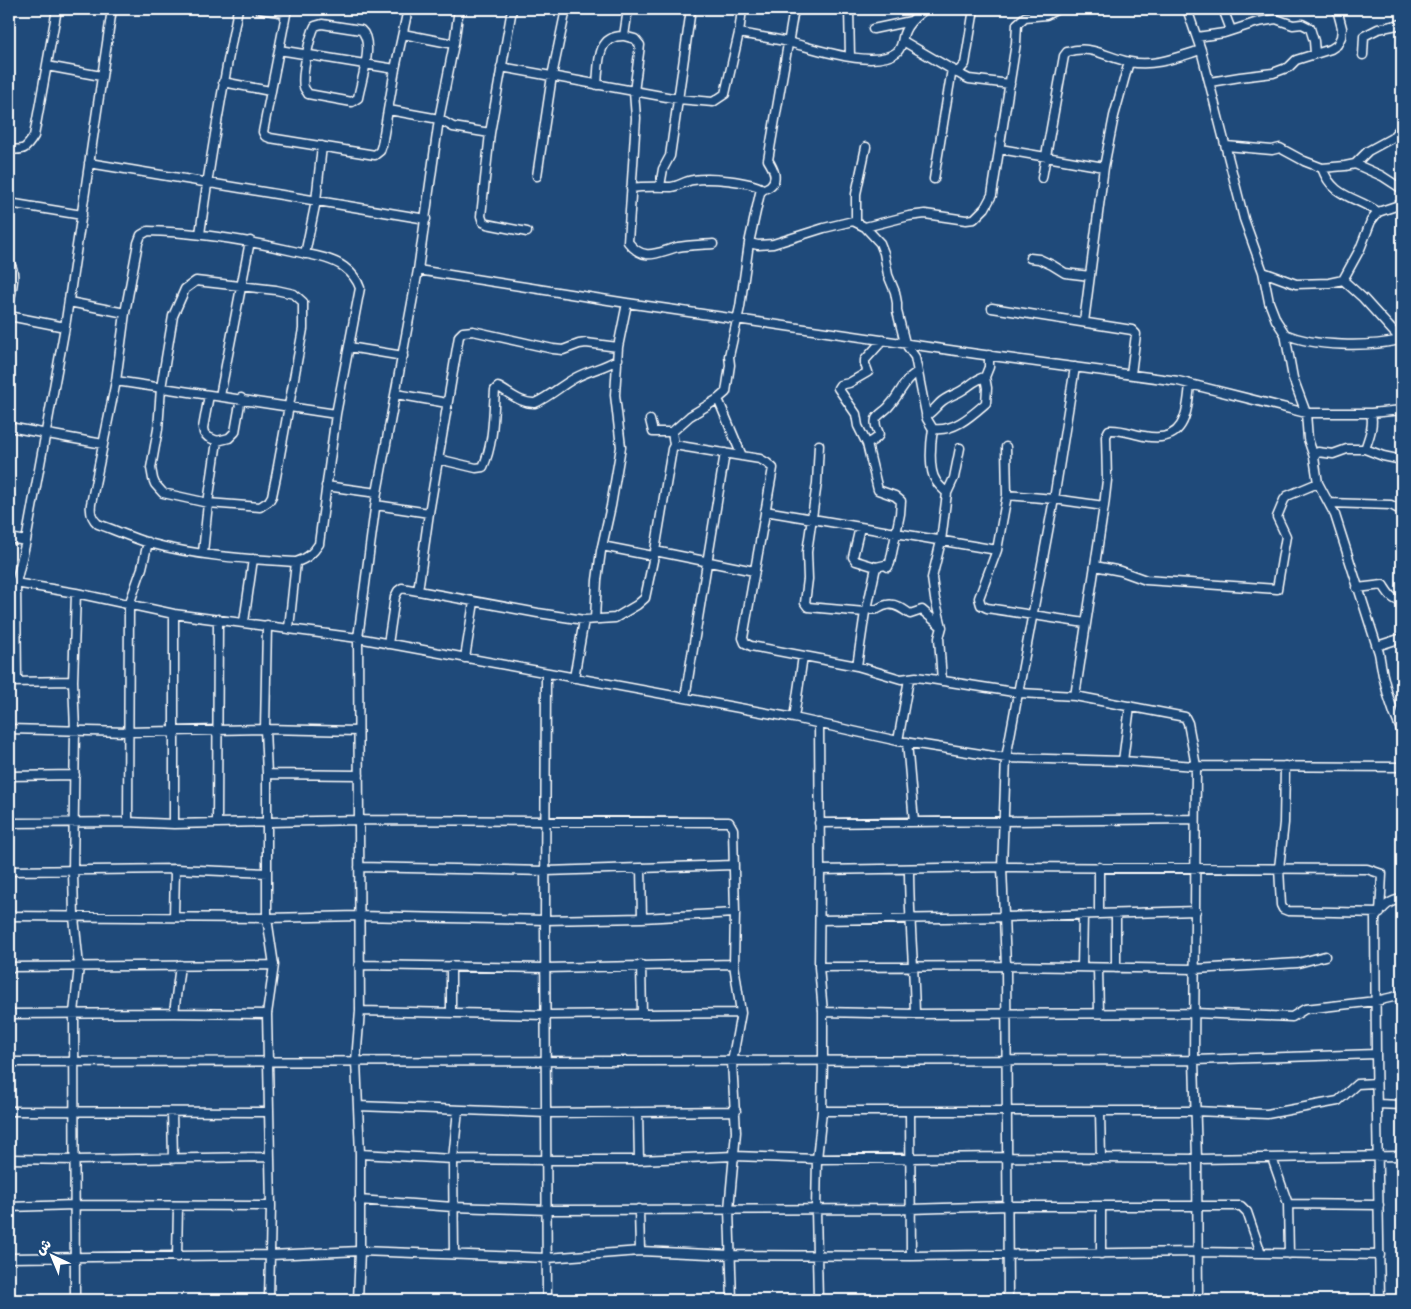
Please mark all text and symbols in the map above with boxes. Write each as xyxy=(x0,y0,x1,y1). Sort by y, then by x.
north arrow xyxy=(28,1232,78,1282)
text: ش xyxy=(31,1235,55,1258)

